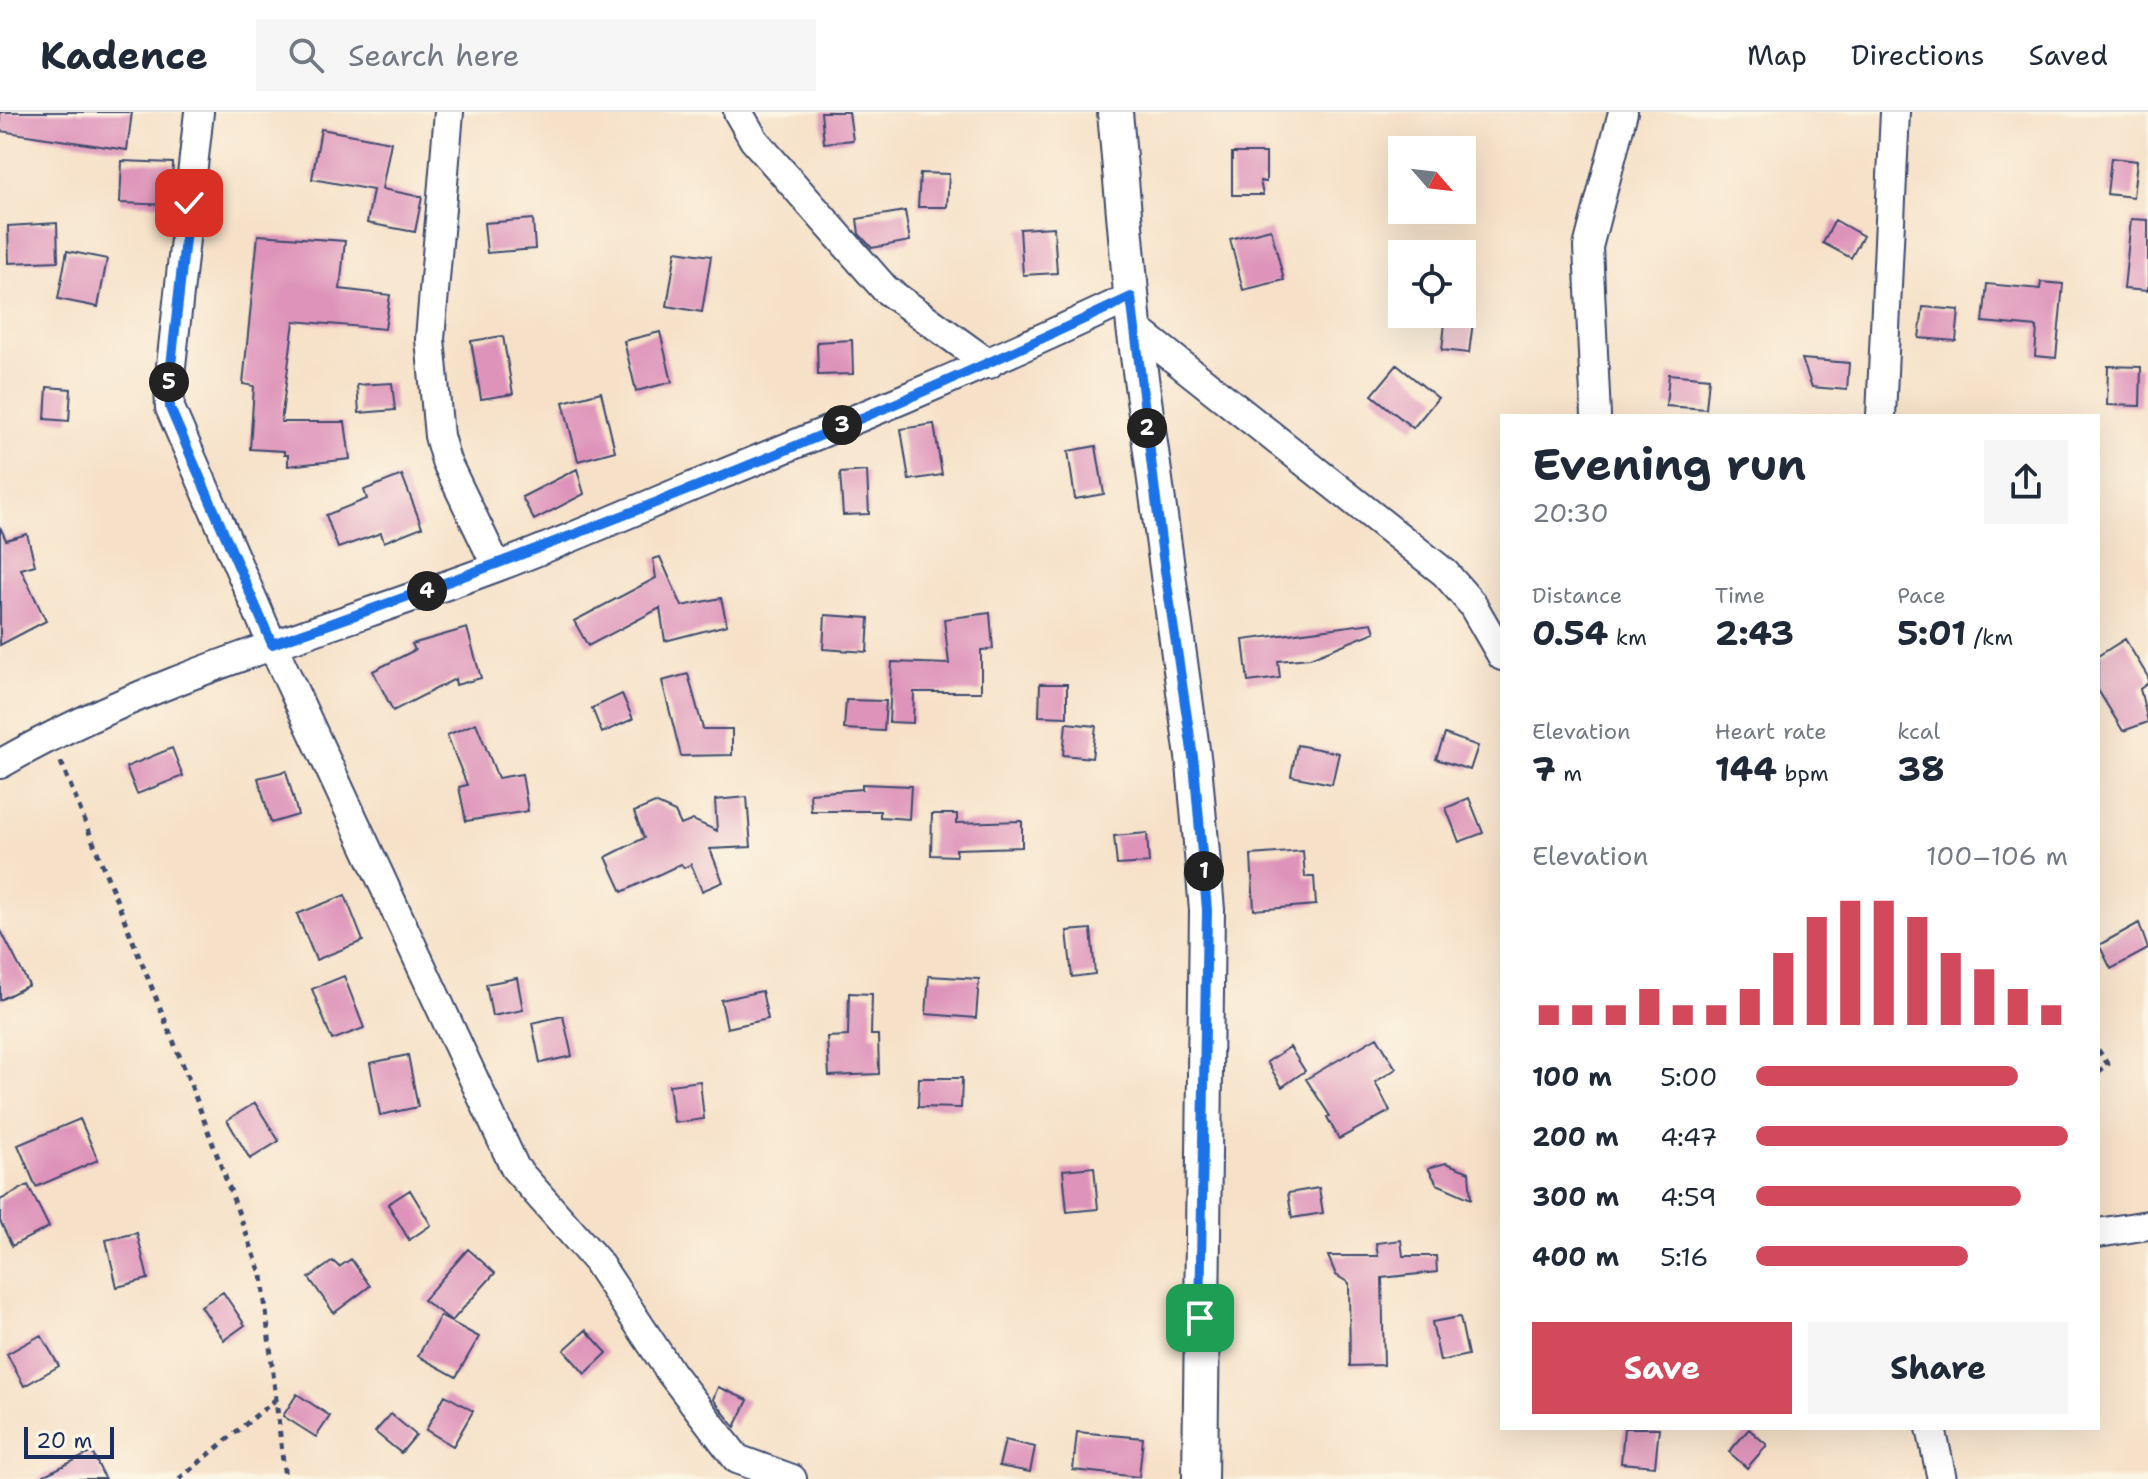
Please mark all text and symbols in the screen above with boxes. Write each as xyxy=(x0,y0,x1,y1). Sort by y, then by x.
search box xyxy=(256,19,816,91)
text: Kadence xyxy=(40,30,208,81)
icon: search xyxy=(284,33,328,77)
text: Search here xyxy=(348,35,519,76)
text: Map xyxy=(1747,36,1807,74)
text: Directions xyxy=(1851,36,1985,74)
text: Saved xyxy=(2029,36,2108,74)
north arrow xyxy=(1388,136,1476,224)
map controls xyxy=(1388,136,1476,328)
pin xyxy=(155,169,223,237)
icon: check xyxy=(167,181,211,225)
button: locate xyxy=(1388,240,1476,328)
pin: 5 xyxy=(149,362,189,402)
text: 5 xyxy=(162,367,176,396)
pin: 3 xyxy=(822,405,862,445)
pin: 2 xyxy=(1127,408,1167,448)
text: 3 xyxy=(834,410,850,439)
text: 2 xyxy=(1139,413,1155,442)
text: Evening run xyxy=(1532,435,1806,494)
button: share xyxy=(1984,440,2068,524)
text: 20:30 xyxy=(1532,495,1609,530)
pin: 4 xyxy=(407,571,447,611)
text: 4 xyxy=(419,576,435,605)
text: Distance xyxy=(1532,581,1622,610)
text: Time xyxy=(1715,581,1765,610)
text: Pace xyxy=(1897,581,1946,610)
text: 0.54 xyxy=(1532,610,1608,656)
text: 2:43 xyxy=(1715,610,1794,656)
text: 5:01 xyxy=(1897,610,1966,656)
text: km xyxy=(1608,623,1647,652)
text: /km xyxy=(1966,623,2013,652)
text: Elevation xyxy=(1532,717,1630,746)
text: Heart rate xyxy=(1715,717,1827,746)
text: kcal xyxy=(1897,717,1940,746)
text: 7 xyxy=(1532,746,1556,792)
text: 144 xyxy=(1715,746,1777,792)
text: 38 xyxy=(1897,746,1945,792)
text: m xyxy=(1556,759,1582,788)
text: bpm xyxy=(1777,759,1829,788)
text: Elevation xyxy=(1532,838,1648,873)
text: 100–106 m xyxy=(1926,838,2068,873)
pin: 1 xyxy=(1184,851,1224,891)
text: 1 xyxy=(1199,856,1209,885)
text: 100 m xyxy=(1532,1059,1612,1094)
text: 5:00 xyxy=(1660,1059,1717,1094)
text: 200 m xyxy=(1532,1119,1619,1154)
text: 4:47 xyxy=(1660,1119,1717,1154)
text: 300 m xyxy=(1532,1179,1619,1214)
text: 4:59 xyxy=(1660,1179,1717,1214)
text: 400 m xyxy=(1532,1239,1619,1274)
text: 5:16 xyxy=(1660,1239,1708,1274)
pin xyxy=(1166,1284,1234,1352)
icon: arrive xyxy=(1178,1296,1222,1340)
button: Save xyxy=(1532,1322,1792,1414)
button: Share xyxy=(1808,1322,2068,1414)
scale bar xyxy=(24,1423,114,1459)
text: 20 m xyxy=(36,1426,93,1455)

